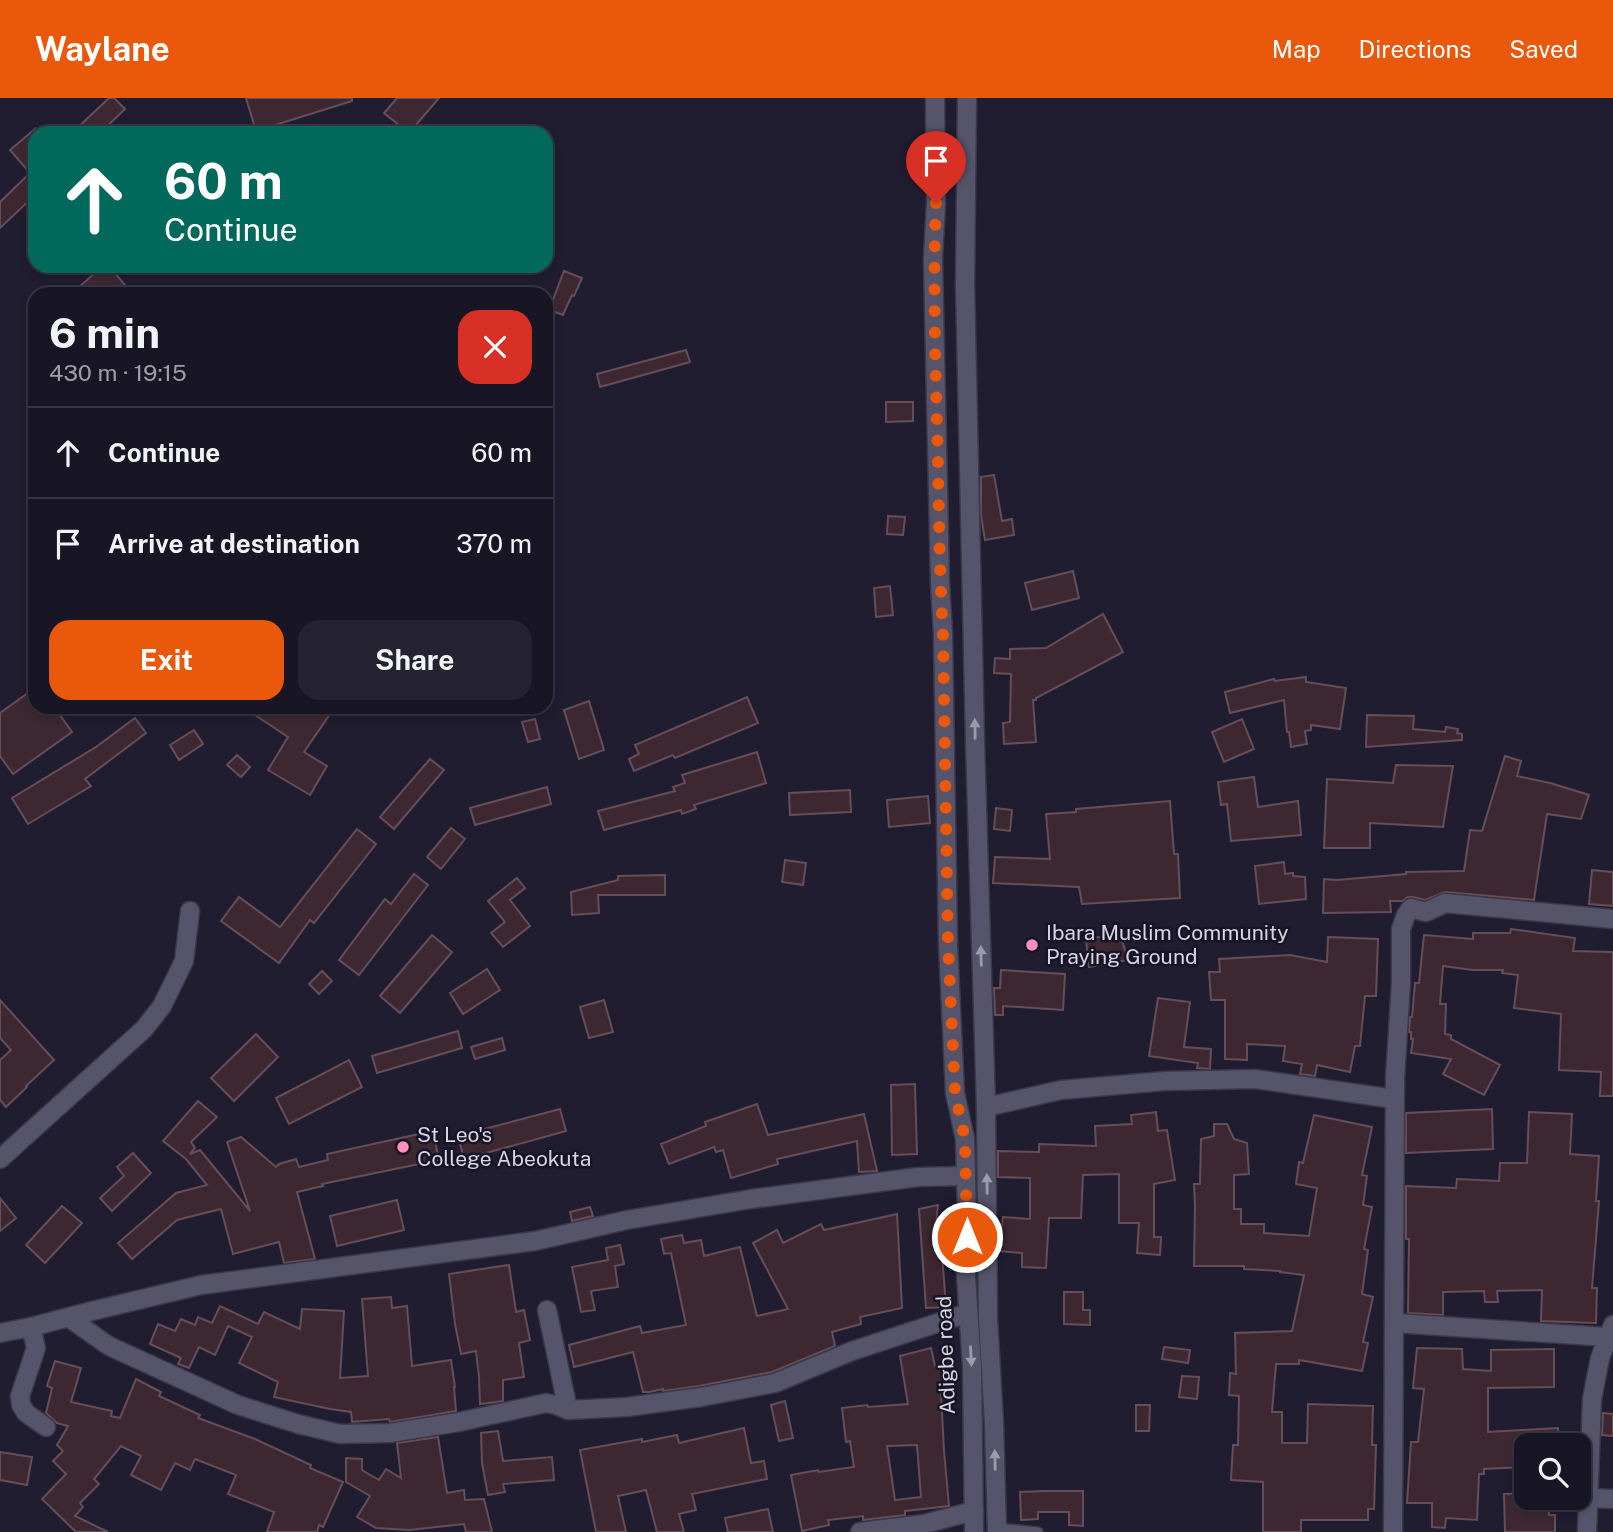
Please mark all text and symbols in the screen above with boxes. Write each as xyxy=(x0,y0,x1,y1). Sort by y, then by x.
text: Waylane xyxy=(35,30,170,68)
text: Map xyxy=(1272,35,1321,63)
text: Directions xyxy=(1359,35,1471,63)
text: Saved xyxy=(1509,35,1578,63)
pin xyxy=(906,131,966,203)
icon: arrive xyxy=(917,142,955,180)
text: 60 m xyxy=(164,152,283,210)
icon: ahead xyxy=(49,154,140,245)
text: Continue xyxy=(164,211,298,248)
text: 6 min xyxy=(49,308,160,357)
button: close xyxy=(458,310,532,384)
text: 430 m · 19:15 xyxy=(49,359,187,386)
icon: ahead xyxy=(49,434,87,472)
text: Continue xyxy=(108,437,220,468)
text: 60 m xyxy=(471,437,532,468)
icon: arrive xyxy=(49,525,87,563)
text: Arrive at destination xyxy=(108,528,360,559)
text: 370 m xyxy=(456,528,532,559)
button: Exit xyxy=(49,620,284,700)
button: Share xyxy=(298,620,532,700)
one-way arrow xyxy=(969,718,981,740)
place label: Ibara Muslim Community Praying Ground xyxy=(1046,920,1288,969)
marker: Ibara Muslim Community Praying Ground xyxy=(1024,937,1040,953)
one-way arrow xyxy=(976,945,987,967)
place label: St Leo's College Abeokuta xyxy=(417,1122,591,1171)
marker: St Leo's College Abeokuta xyxy=(395,1139,411,1155)
one-way arrow xyxy=(981,1172,993,1194)
position arrow xyxy=(930,1200,1004,1274)
street label: Adigbe road xyxy=(931,1295,960,1415)
one-way arrow xyxy=(966,1345,977,1367)
map controls xyxy=(1514,1433,1591,1510)
button: search xyxy=(1514,1433,1591,1510)
one-way arrow xyxy=(989,1449,1001,1471)

